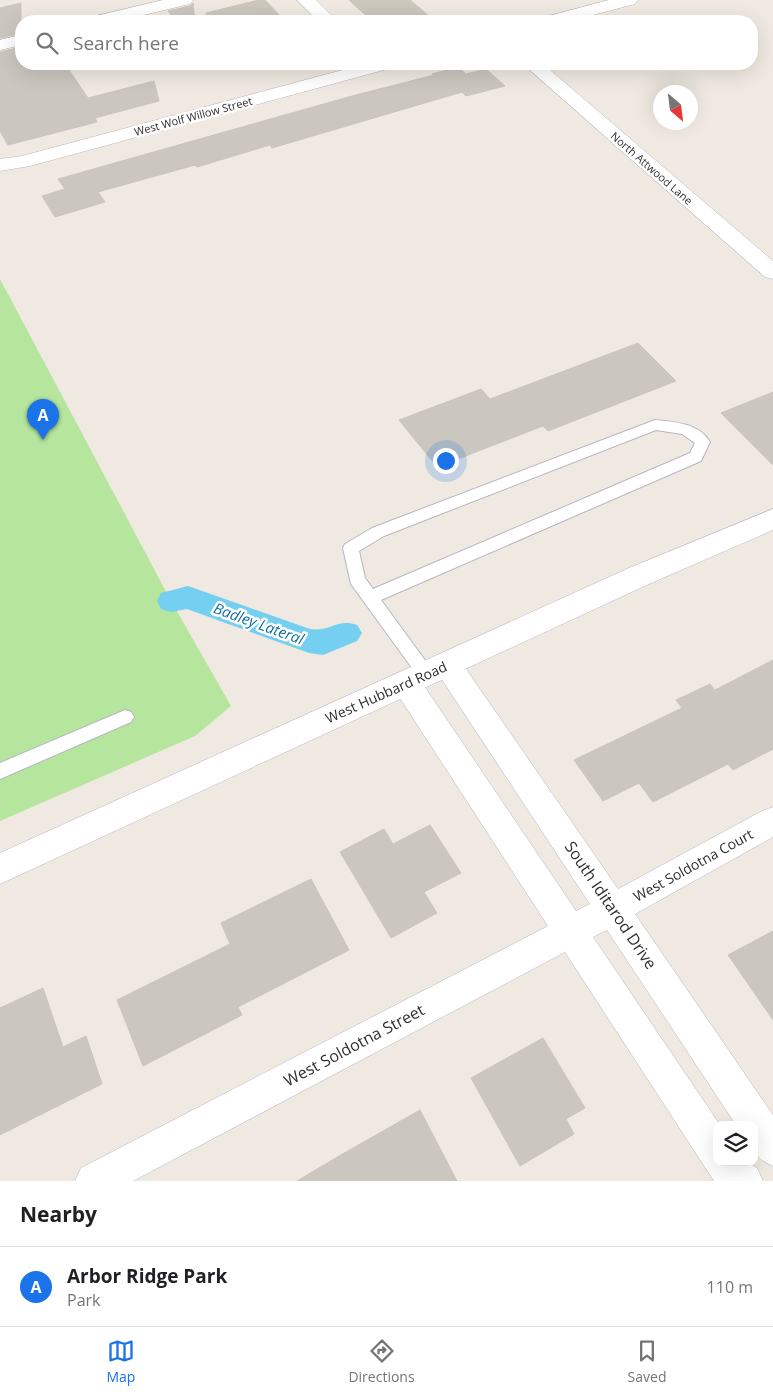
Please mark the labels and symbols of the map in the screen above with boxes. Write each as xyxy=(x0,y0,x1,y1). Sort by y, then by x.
north arrow xyxy=(653,85,698,130)
street label: West Wolf Willow Street xyxy=(132,93,254,139)
street label: North Attwood Lane xyxy=(608,128,696,208)
pin: A xyxy=(27,399,59,440)
your location xyxy=(433,448,459,474)
water label: Badley Lateral xyxy=(211,597,308,649)
street label: West Hubbard Road xyxy=(322,657,450,727)
street label: West Soldotna Court xyxy=(630,824,756,906)
street label: South Iditarod Drive xyxy=(560,837,662,973)
street label: West Soldotna Street xyxy=(280,998,428,1091)

